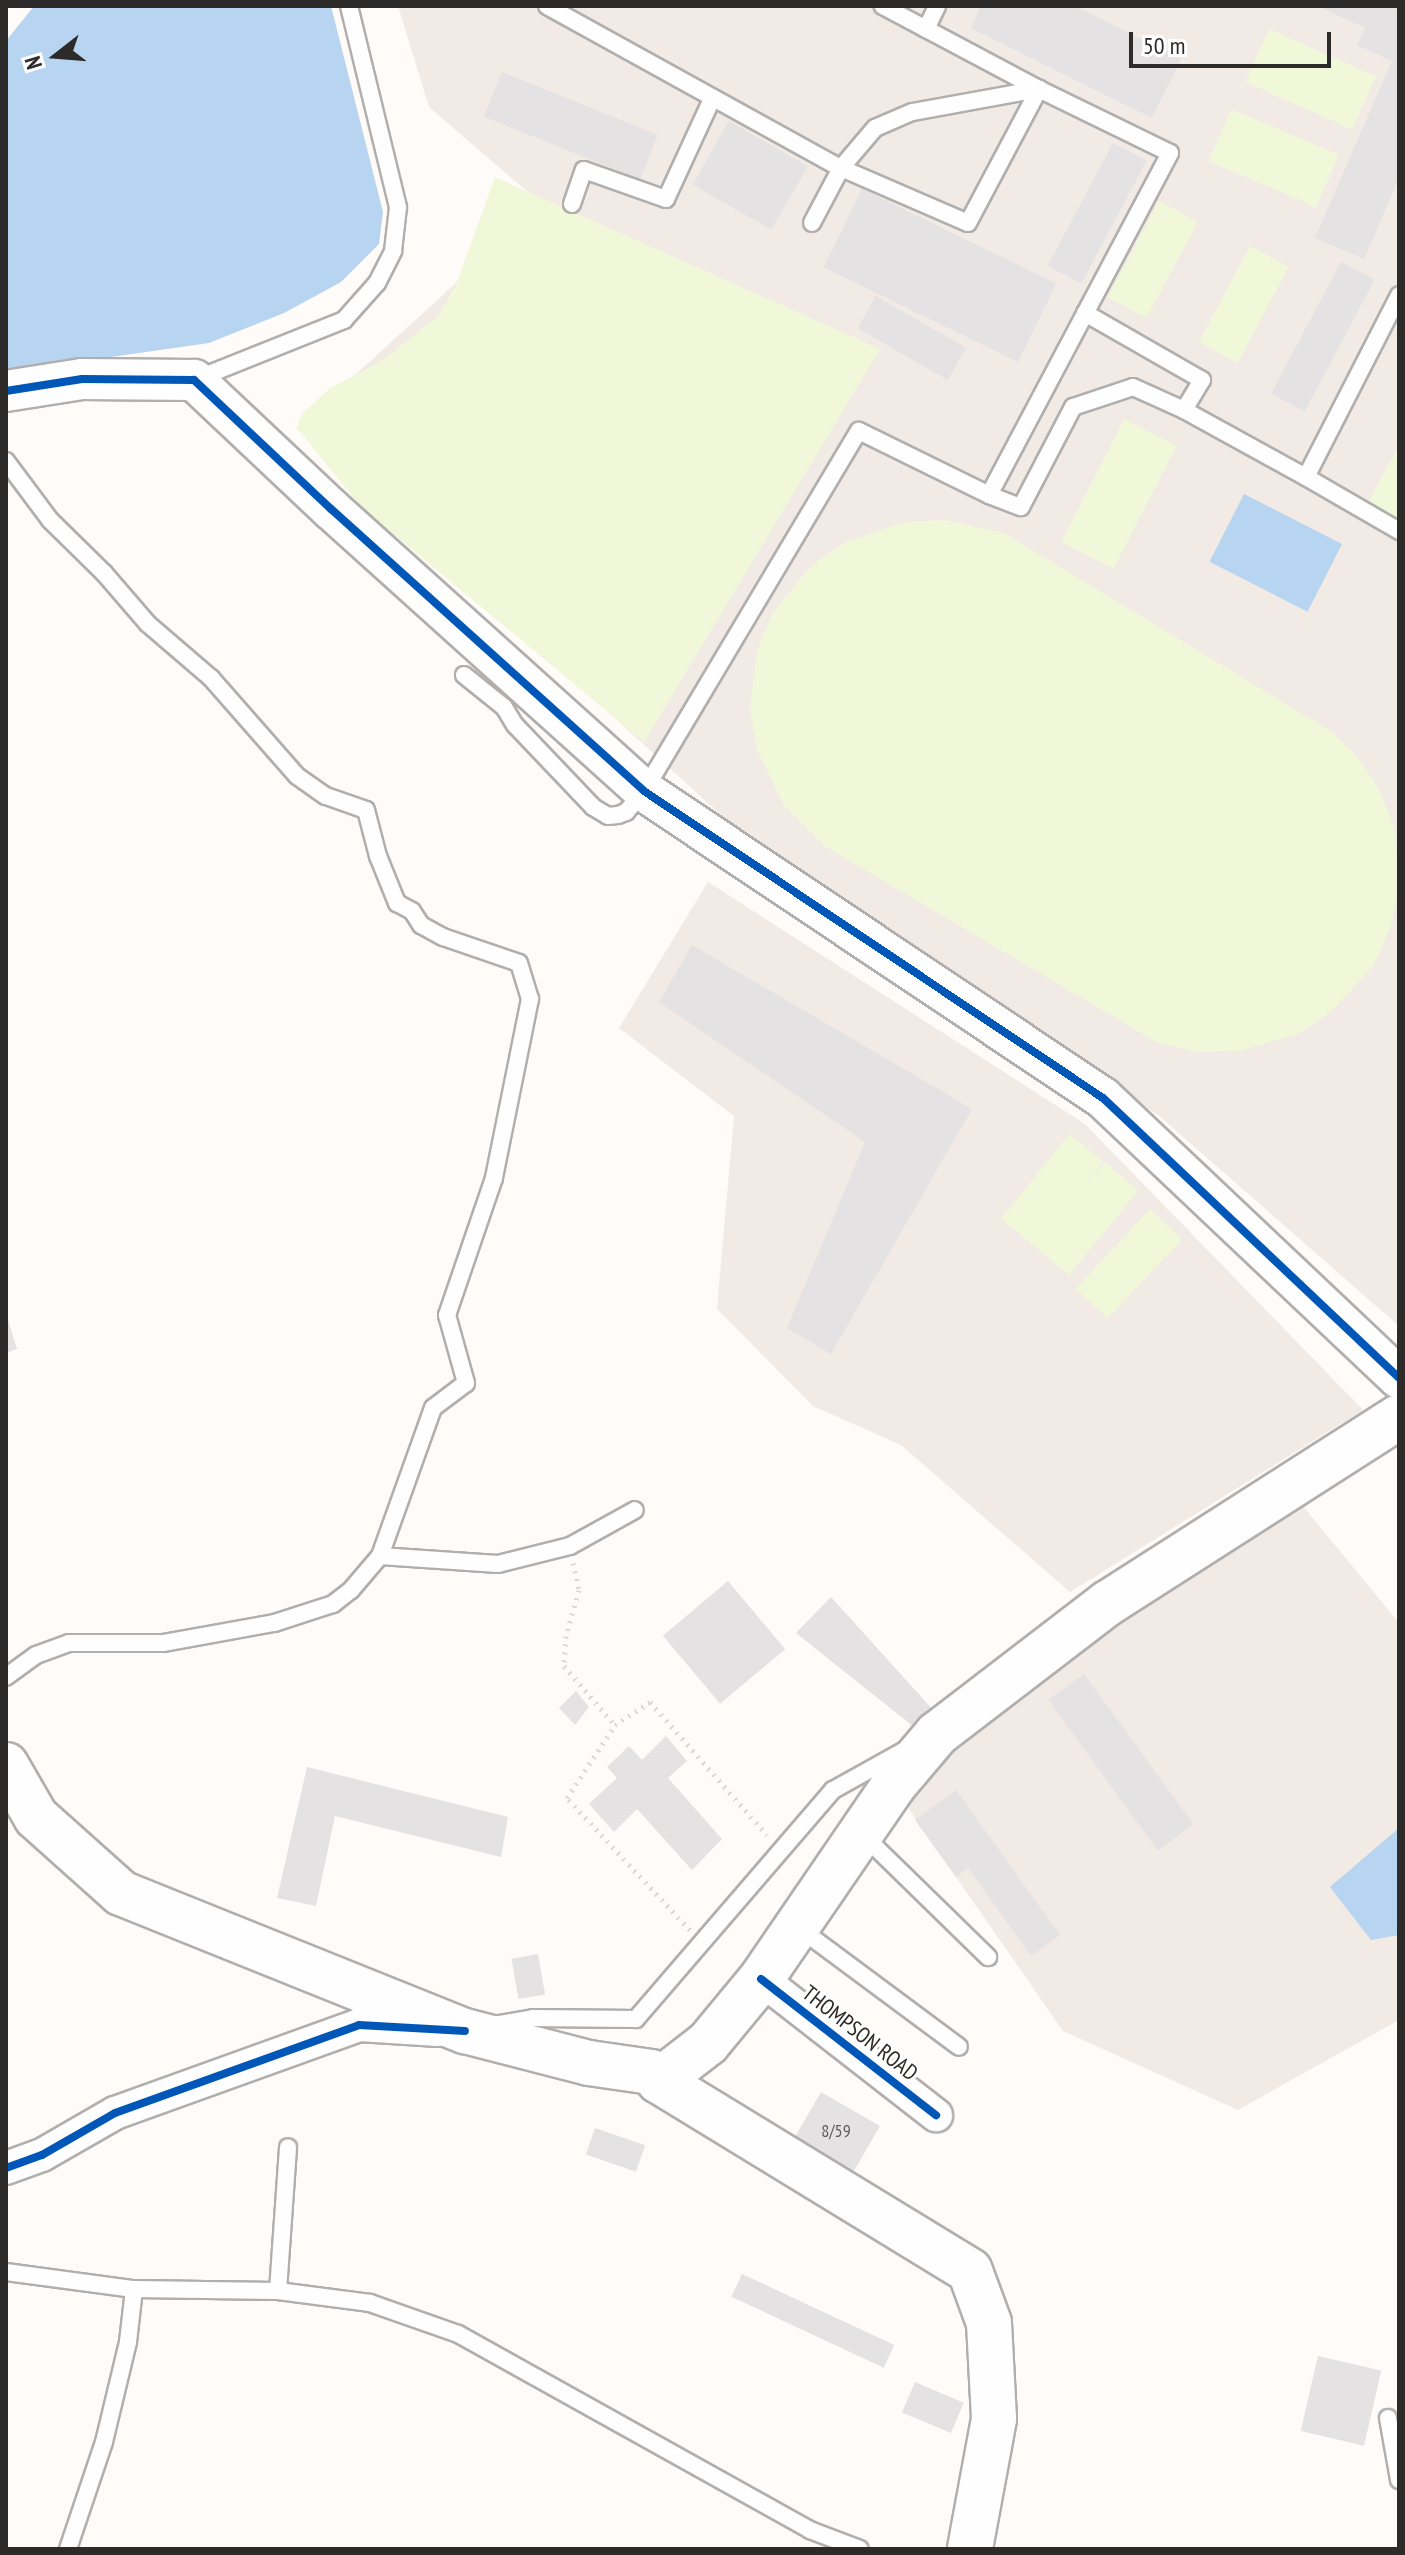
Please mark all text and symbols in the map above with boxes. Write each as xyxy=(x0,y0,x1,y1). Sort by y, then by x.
north arrow xyxy=(16,16,96,96)
scale bar xyxy=(1133,16,1335,66)
text: 50 m xyxy=(1143,30,1185,61)
text: N xyxy=(18,53,48,73)
street label: THOMPSON ROAD xyxy=(797,1980,923,2086)
house number: 8/59 xyxy=(821,2120,851,2142)

